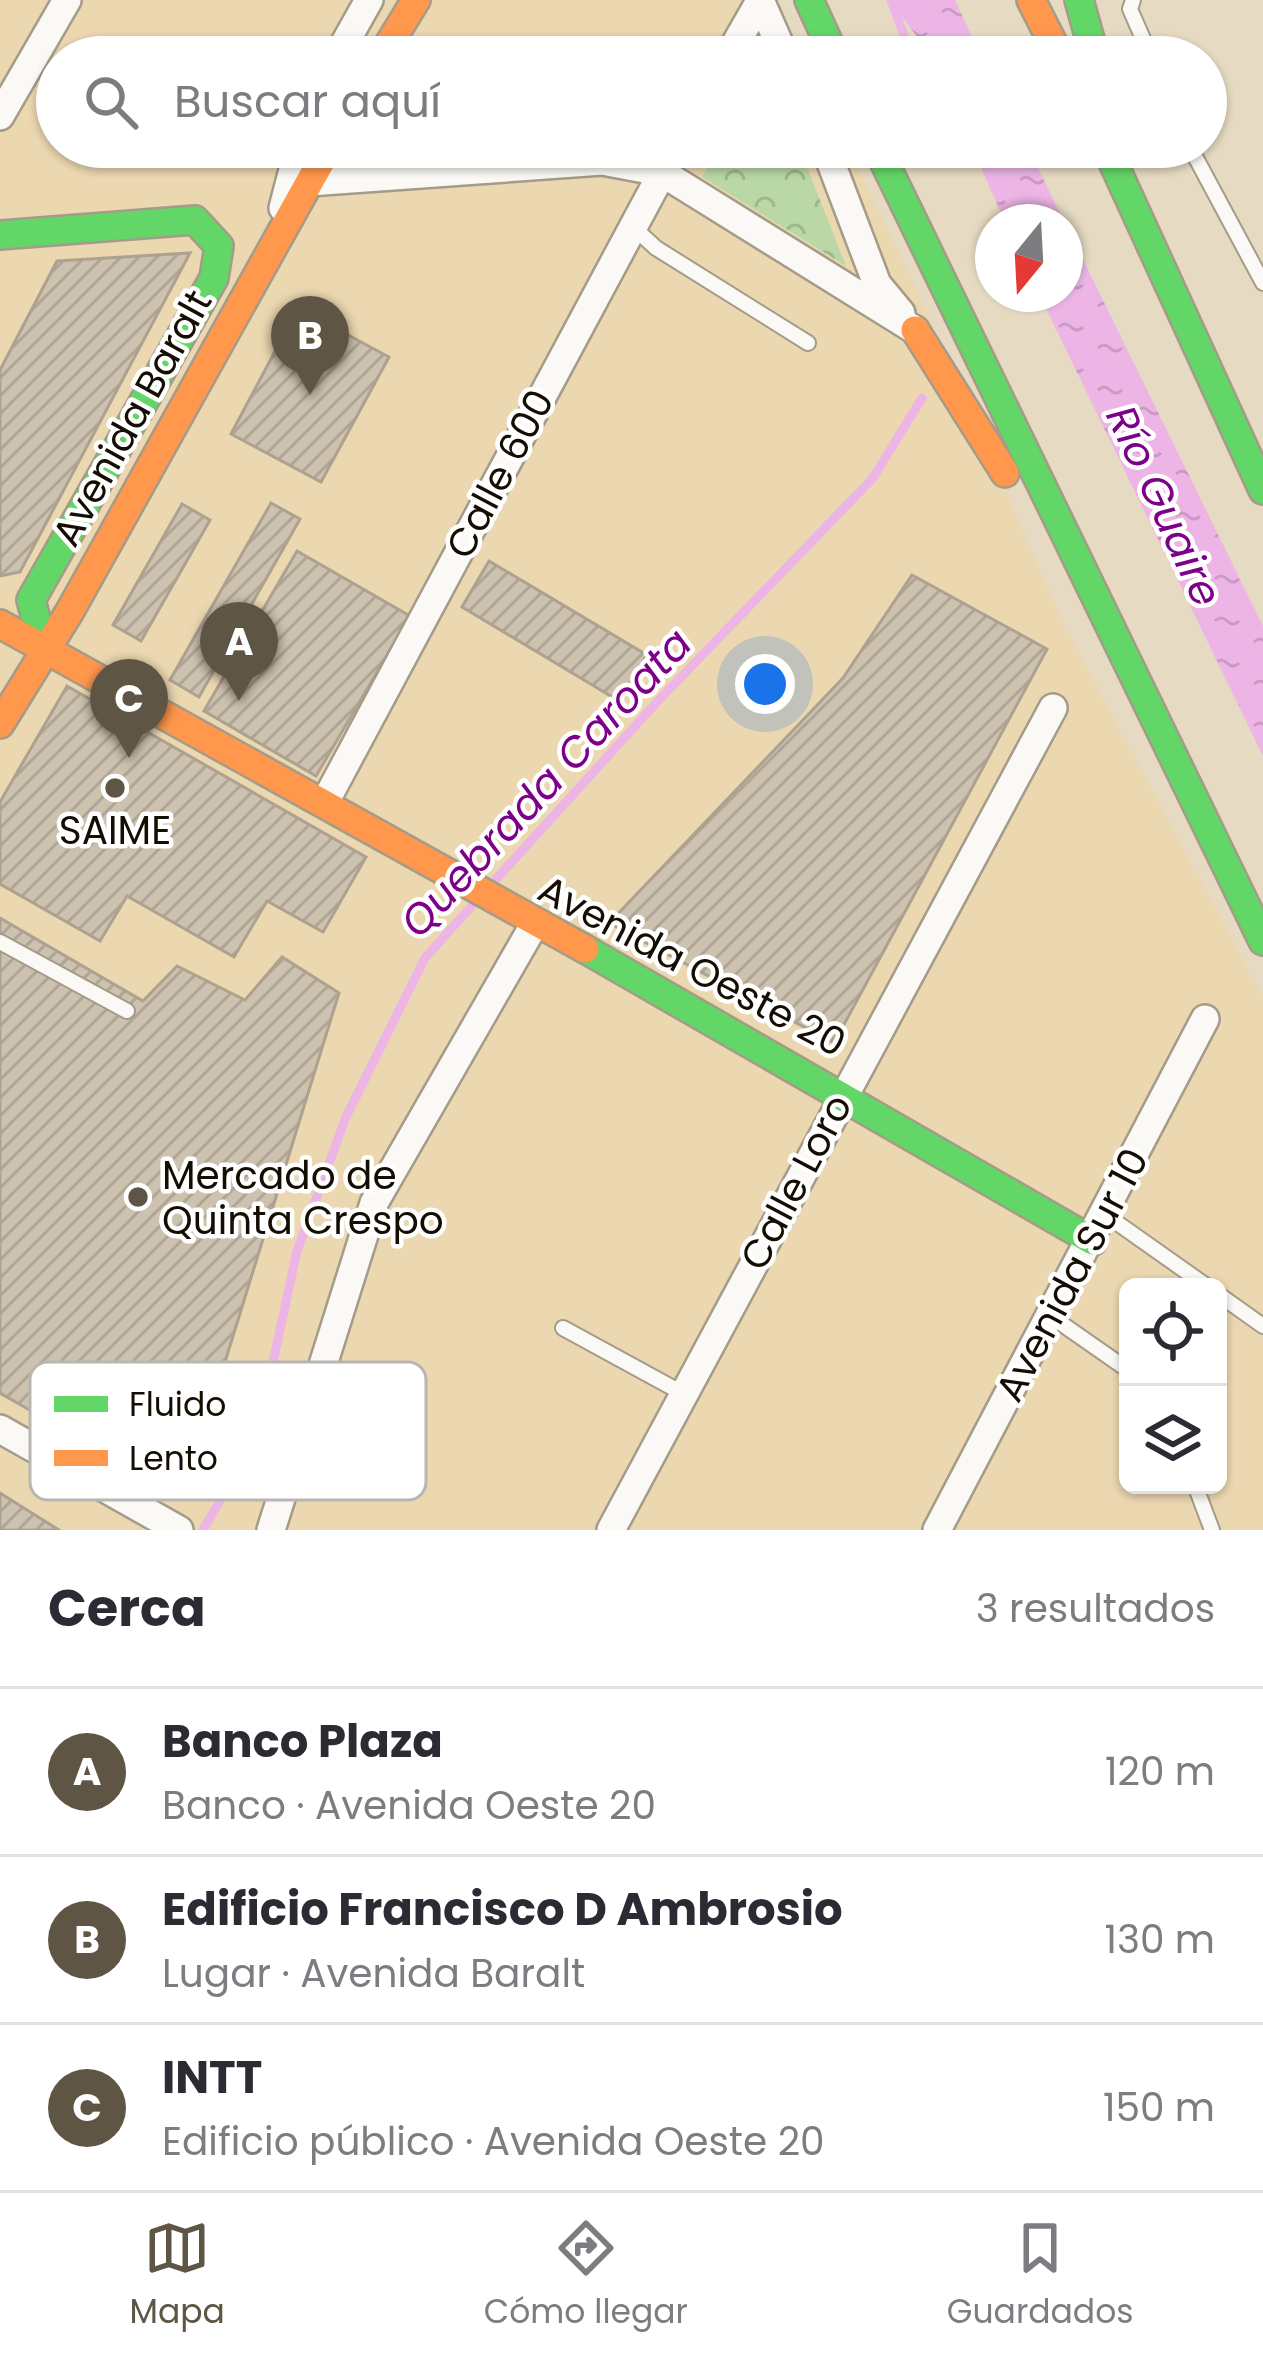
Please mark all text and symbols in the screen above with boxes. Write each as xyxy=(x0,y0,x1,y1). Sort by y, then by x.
search box xyxy=(36,36,1227,168)
icon: search xyxy=(78,69,144,135)
text: Buscar aquí xyxy=(174,70,441,133)
north arrow xyxy=(975,204,1083,312)
street label: Avenida Baralt xyxy=(39,280,225,556)
pin: B xyxy=(271,296,349,395)
street label: Calle 600 xyxy=(433,380,567,568)
water label: Río Guaire xyxy=(1092,396,1236,616)
pin: A xyxy=(200,602,278,701)
water label: Quebrada Caroata xyxy=(387,615,705,951)
your location xyxy=(735,654,795,714)
pin: C xyxy=(90,659,168,758)
marker: SAIME xyxy=(102,775,128,801)
place label: SAIME xyxy=(59,803,171,858)
street label: Avenida Oeste 20 xyxy=(529,862,855,1070)
street label: Calle Loro xyxy=(727,1085,865,1279)
street label: Avenida Sur 10 xyxy=(982,1139,1162,1411)
place label: Mercado de Quinta Crespo xyxy=(162,1148,444,1248)
marker: Mercado de Quinta Crespo xyxy=(125,1184,151,1210)
map controls xyxy=(1119,1278,1227,1494)
button: locate xyxy=(1119,1278,1227,1386)
legend xyxy=(30,1362,426,1500)
text: Fluido xyxy=(129,1381,226,1428)
button: layers xyxy=(1119,1386,1227,1494)
text: Lento xyxy=(129,1435,218,1482)
text: Cerca xyxy=(48,1572,206,1644)
text: 3 resultados xyxy=(976,1581,1215,1636)
text: Banco Plaza xyxy=(162,1710,443,1773)
text: A xyxy=(73,1744,101,1799)
text: 120 m xyxy=(1105,1744,1215,1799)
text: Banco · Avenida Oeste 20 xyxy=(162,1778,656,1833)
text: Edificio Francisco D Ambrosio xyxy=(162,1878,843,1941)
text: B xyxy=(74,1912,100,1967)
text: 130 m xyxy=(1104,1912,1215,1967)
text: Lugar · Avenida Baralt xyxy=(162,1946,585,2001)
text: INTT xyxy=(162,2046,262,2109)
text: C xyxy=(72,2080,102,2135)
text: 150 m xyxy=(1103,2080,1215,2135)
text: Edificio público · Avenida Oeste 20 xyxy=(162,2114,825,2169)
tab: Mapa xyxy=(129,2215,225,2337)
tab: Cómo llegar xyxy=(484,2215,688,2337)
tab: Guardados xyxy=(947,2215,1134,2337)

